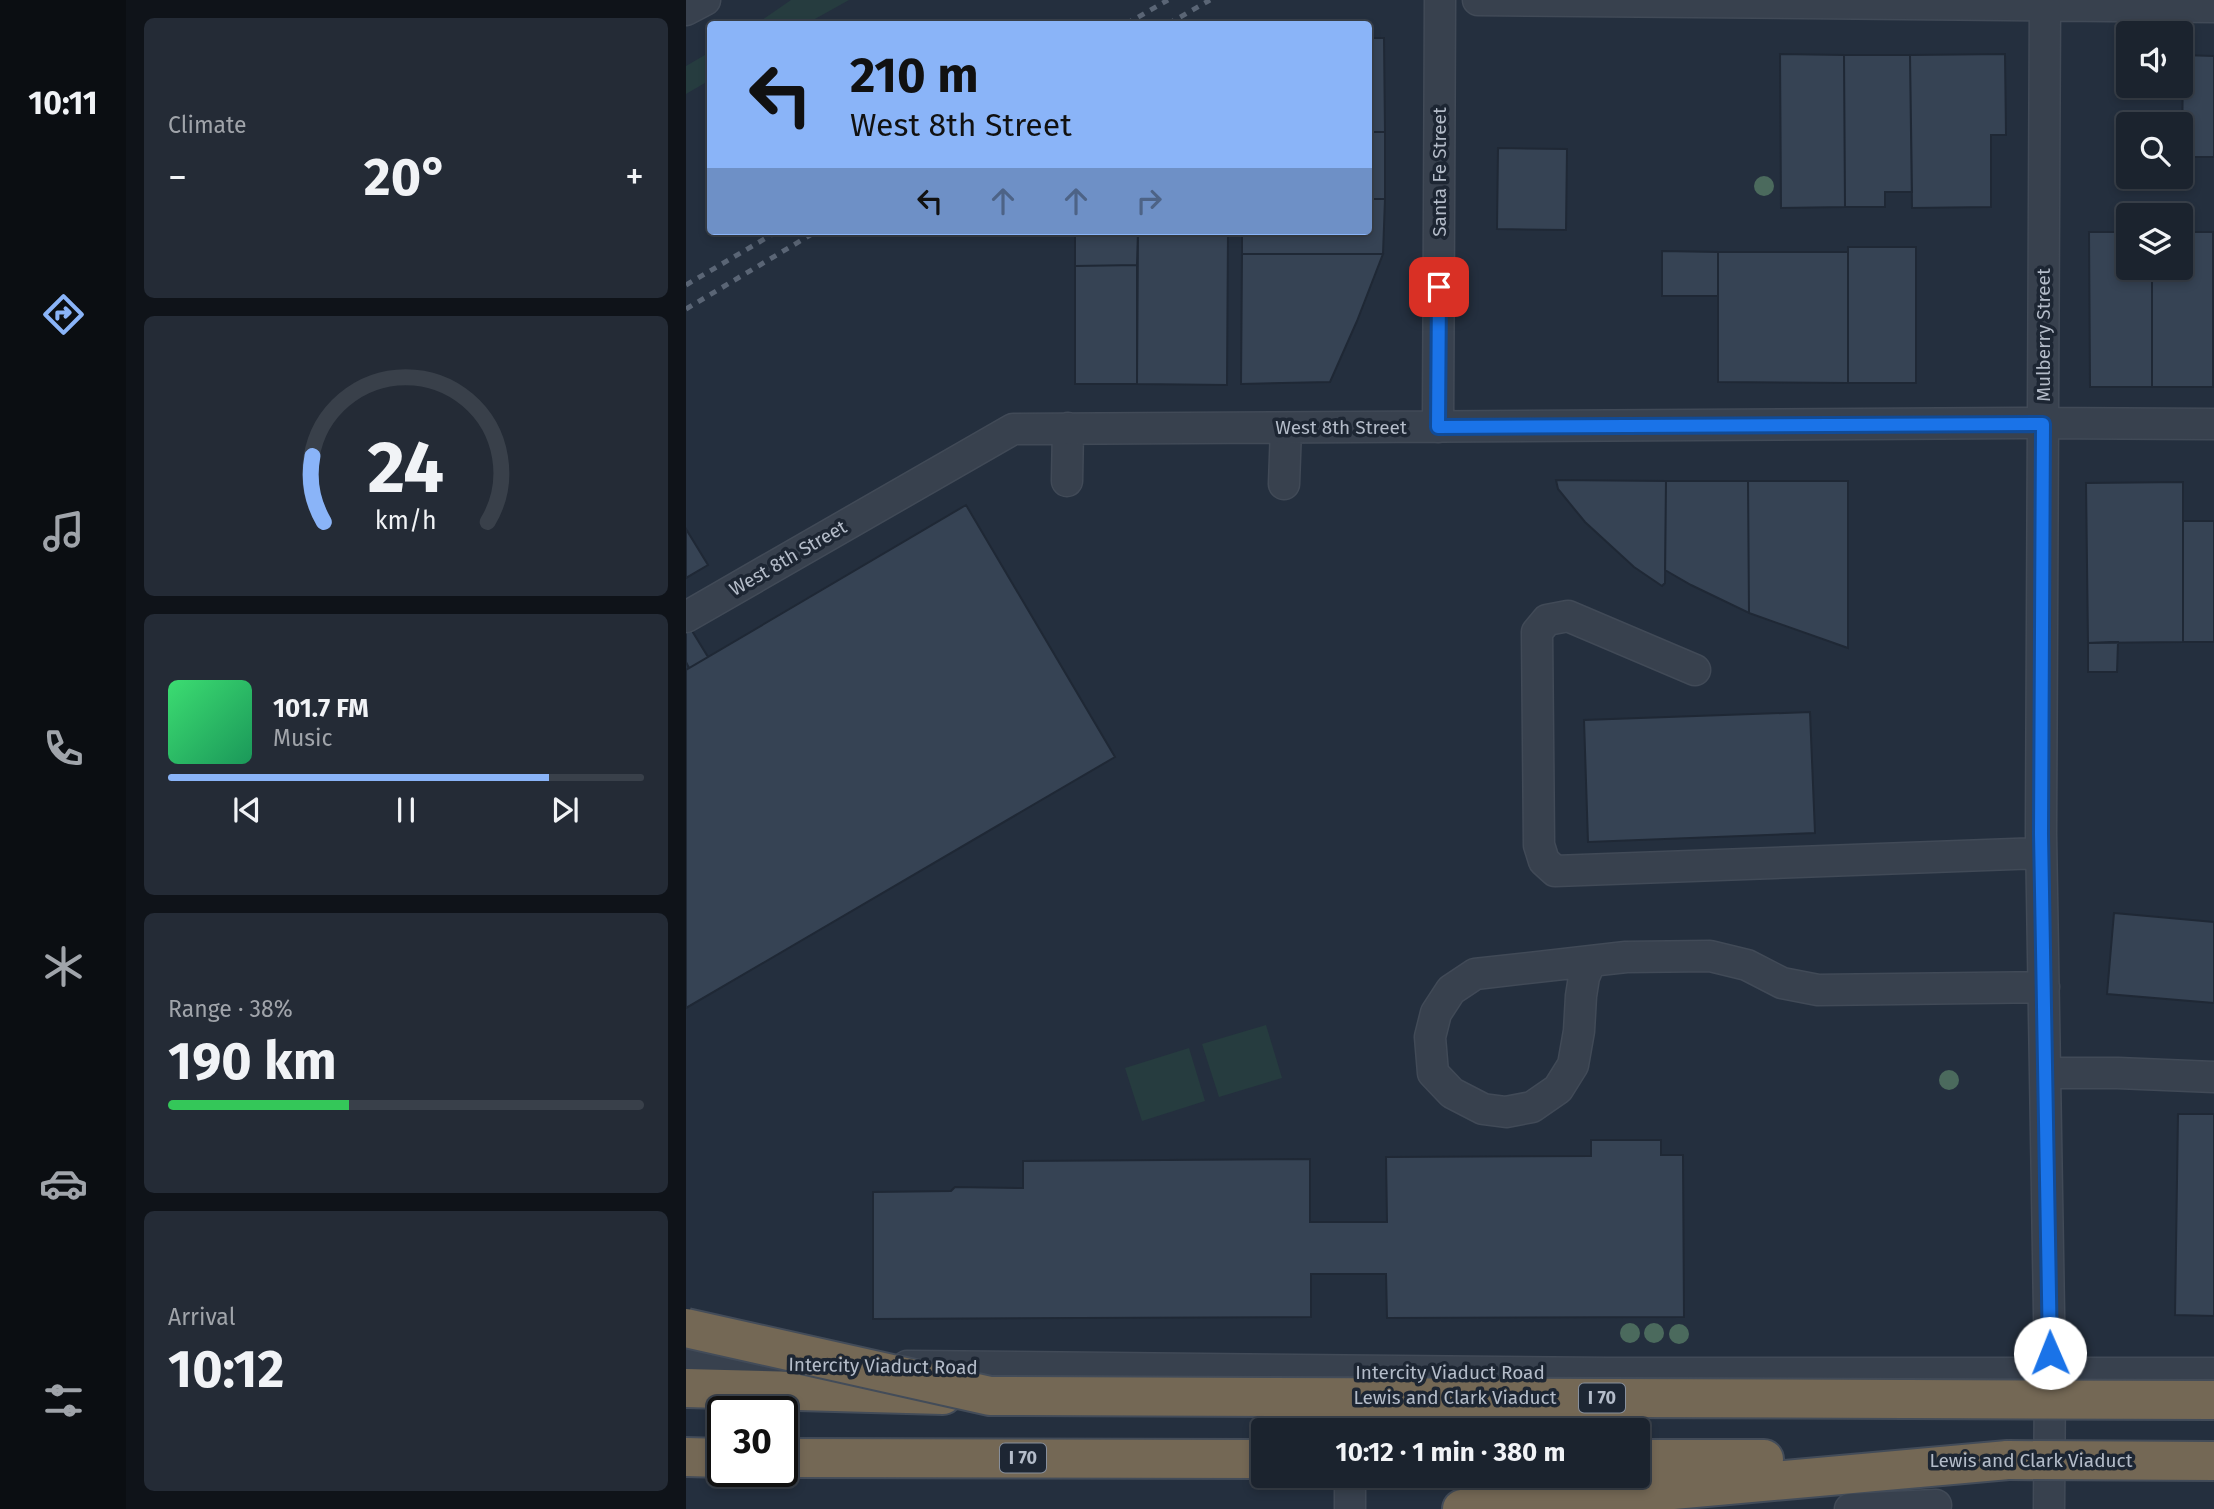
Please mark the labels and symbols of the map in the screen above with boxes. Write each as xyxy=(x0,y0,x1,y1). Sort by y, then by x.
street label: Santa Fe Street xyxy=(1428,107,1451,237)
pin xyxy=(1409,257,1469,317)
street label: Mulberry Street xyxy=(2032,268,2055,402)
street label: West 8th Street xyxy=(1275,416,1407,439)
street label: West 8th Street xyxy=(725,515,851,601)
position arrow xyxy=(2013,1316,2087,1390)
street label: Intercity Viaduct Road xyxy=(788,1353,978,1379)
street label: Intercity Viaduct Road xyxy=(1355,1361,1545,1384)
road number: I 70 xyxy=(1579,1384,1625,1413)
street label: Lewis and Clark Viaduct xyxy=(1353,1386,1557,1409)
speed limit sign: 30 xyxy=(707,1396,798,1487)
road number: I 70 xyxy=(1000,1443,1046,1472)
street label: Lewis and Clark Viaduct xyxy=(1929,1449,2133,1472)

